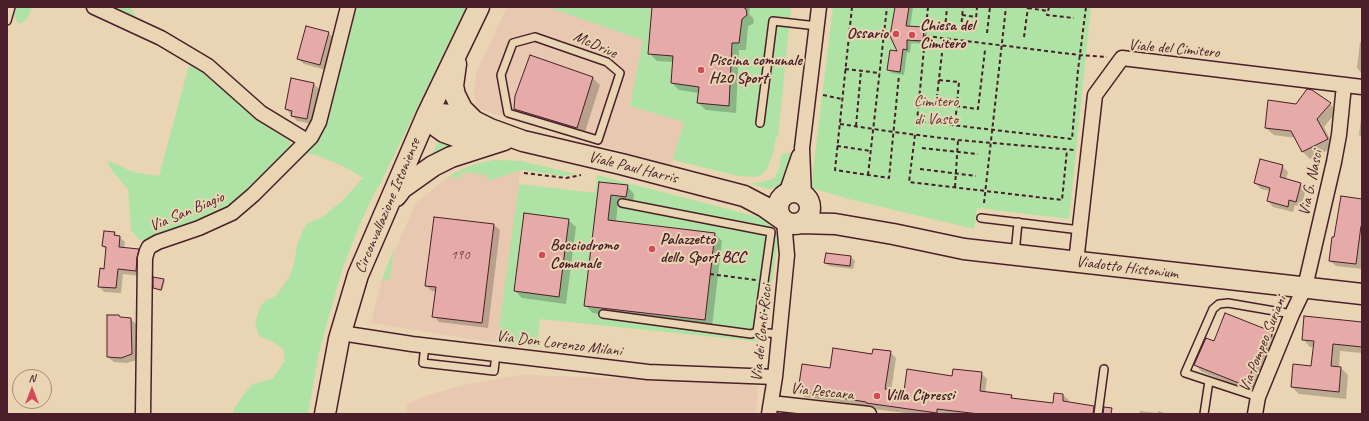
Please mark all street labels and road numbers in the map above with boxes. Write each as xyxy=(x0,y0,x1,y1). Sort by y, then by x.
street label: McDrive xyxy=(570,27,620,63)
street label: Viale del Cimitero xyxy=(1128,35,1220,63)
street label: Circonvallazione Istoniense xyxy=(351,136,425,276)
street label: Viale Paul Harris xyxy=(586,148,680,188)
street label: Via G. Nasci xyxy=(1295,148,1327,218)
street label: Via San Biagio xyxy=(147,188,227,236)
street label: Viadotto Histonium xyxy=(1075,252,1179,284)
street label: Via dei Conti Ricci xyxy=(747,283,777,383)
street label: Via Pompeo Suriani xyxy=(1235,293,1291,395)
street label: Via Don Lorenzo Milani xyxy=(495,327,623,361)
street label: Via Pescara xyxy=(790,379,854,405)

